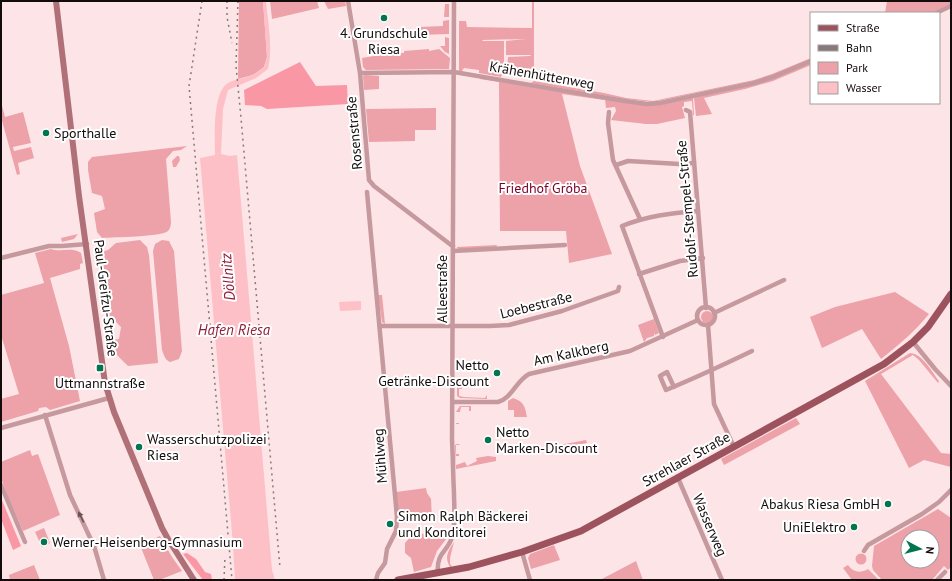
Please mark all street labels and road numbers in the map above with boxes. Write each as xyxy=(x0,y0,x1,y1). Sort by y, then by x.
street label: Krähenhüttenweg xyxy=(488,57,596,93)
street label: Rosenstraße xyxy=(342,96,366,170)
street label: Rudolf-Stempel-Straße xyxy=(672,139,702,279)
street label: Paul-Greifzu-Straße xyxy=(90,238,122,358)
street label: Alleestraße xyxy=(433,255,451,323)
street label: Loebestraße xyxy=(498,287,574,323)
street label: Am Kalkberg xyxy=(532,336,610,370)
street label: Strehlaer Straße xyxy=(639,427,733,491)
street label: Mühlweg xyxy=(369,428,391,484)
street label: Wasserweg xyxy=(689,491,731,559)

